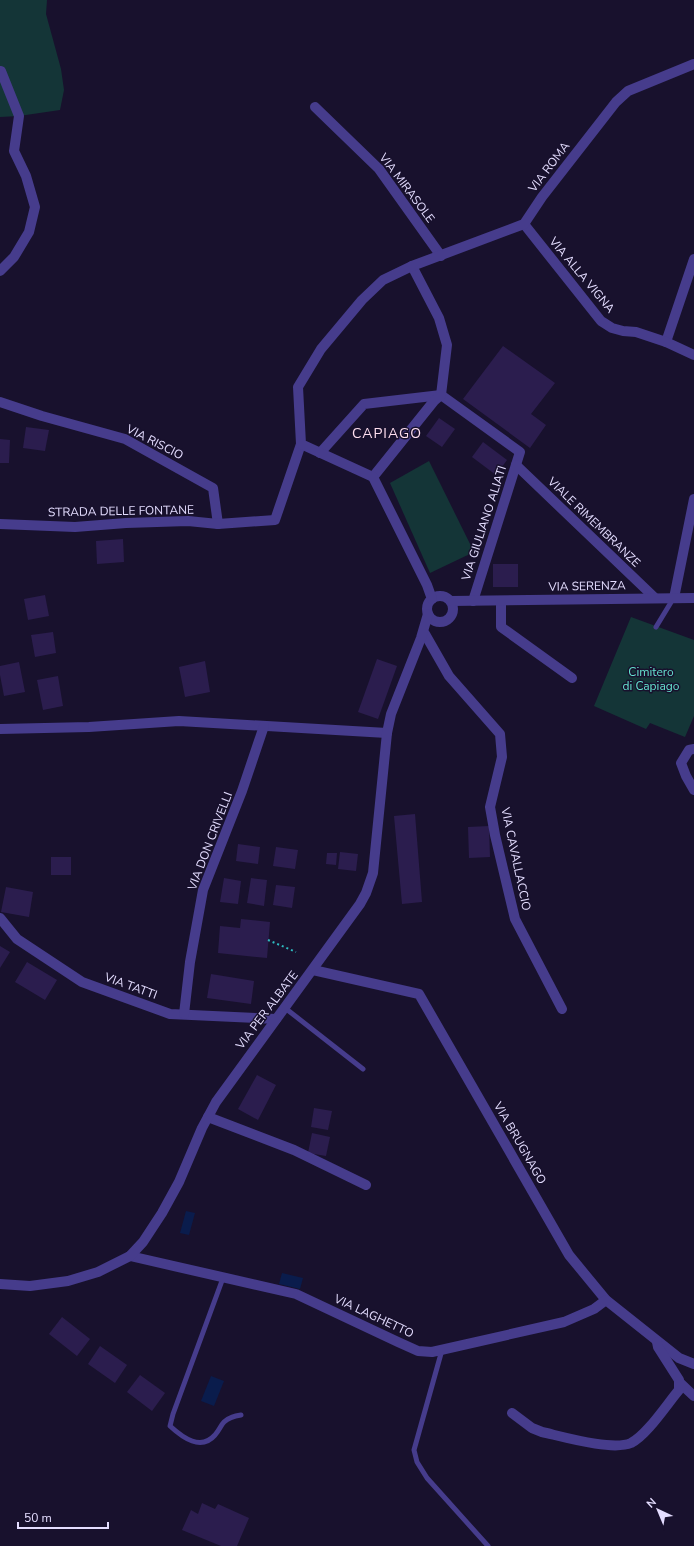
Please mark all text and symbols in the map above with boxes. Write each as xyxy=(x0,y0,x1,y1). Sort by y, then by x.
street label: VIA ROMA xyxy=(524,138,573,196)
street label: VIA MIRASOLE xyxy=(375,149,438,226)
street label: VIA ALLA VIGNA xyxy=(545,233,619,316)
street label: VIA RISCIO xyxy=(123,420,186,463)
district label: CAPIAGO xyxy=(352,424,422,443)
street label: VIA GIULIANO ALIATI xyxy=(458,464,510,583)
street label: VIALE RIMEMBRANZE xyxy=(543,473,644,570)
street label: STRADA DELLE FONTANE xyxy=(48,502,194,520)
street label: VIA SERENZA xyxy=(547,577,626,595)
park label: Cimitero di Capiago xyxy=(623,664,680,694)
street label: VIA DON CRIVELLI xyxy=(184,790,236,893)
street label: VIA CAVALLACCIO xyxy=(497,805,535,912)
street label: VIA PER ALBATE xyxy=(232,968,302,1053)
street label: VIA TATTI xyxy=(101,969,160,1003)
street label: VIA BRUGNAGO xyxy=(490,1098,550,1187)
street label: VIA LAGHETTO xyxy=(331,1290,416,1341)
north arrow xyxy=(638,1490,678,1530)
text: N xyxy=(643,1495,660,1511)
scale bar xyxy=(18,1504,108,1530)
text: 50 m xyxy=(24,1510,52,1526)

